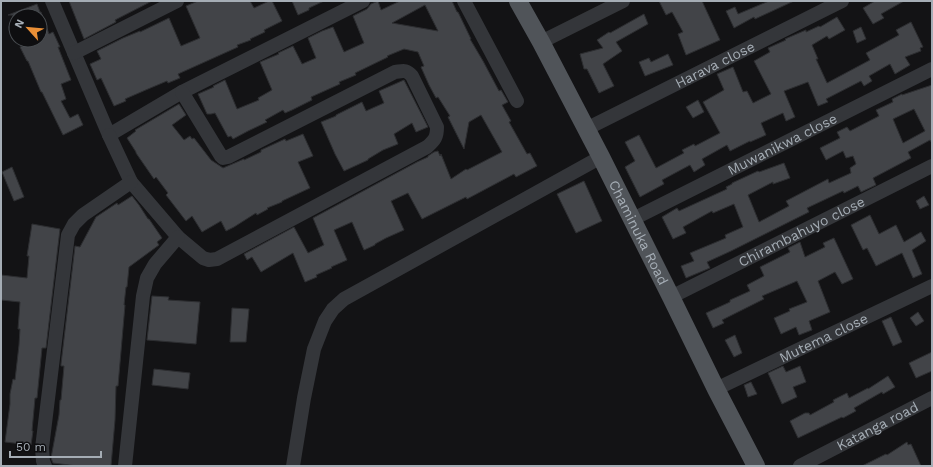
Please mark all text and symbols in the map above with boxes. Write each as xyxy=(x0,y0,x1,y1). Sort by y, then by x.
north arrow xyxy=(8,8,48,48)
text: N xyxy=(12,17,27,30)
street label: Harava close xyxy=(672,38,757,91)
street label: Muwanikwa close xyxy=(725,110,840,178)
street label: Chaminuka Road xyxy=(606,177,672,287)
street label: Chirambahuyo close xyxy=(736,193,867,270)
street label: Mutema close xyxy=(777,310,870,366)
street label: Katanga road xyxy=(834,399,921,454)
scale bar xyxy=(10,433,101,459)
text: 50 m xyxy=(16,440,46,454)

